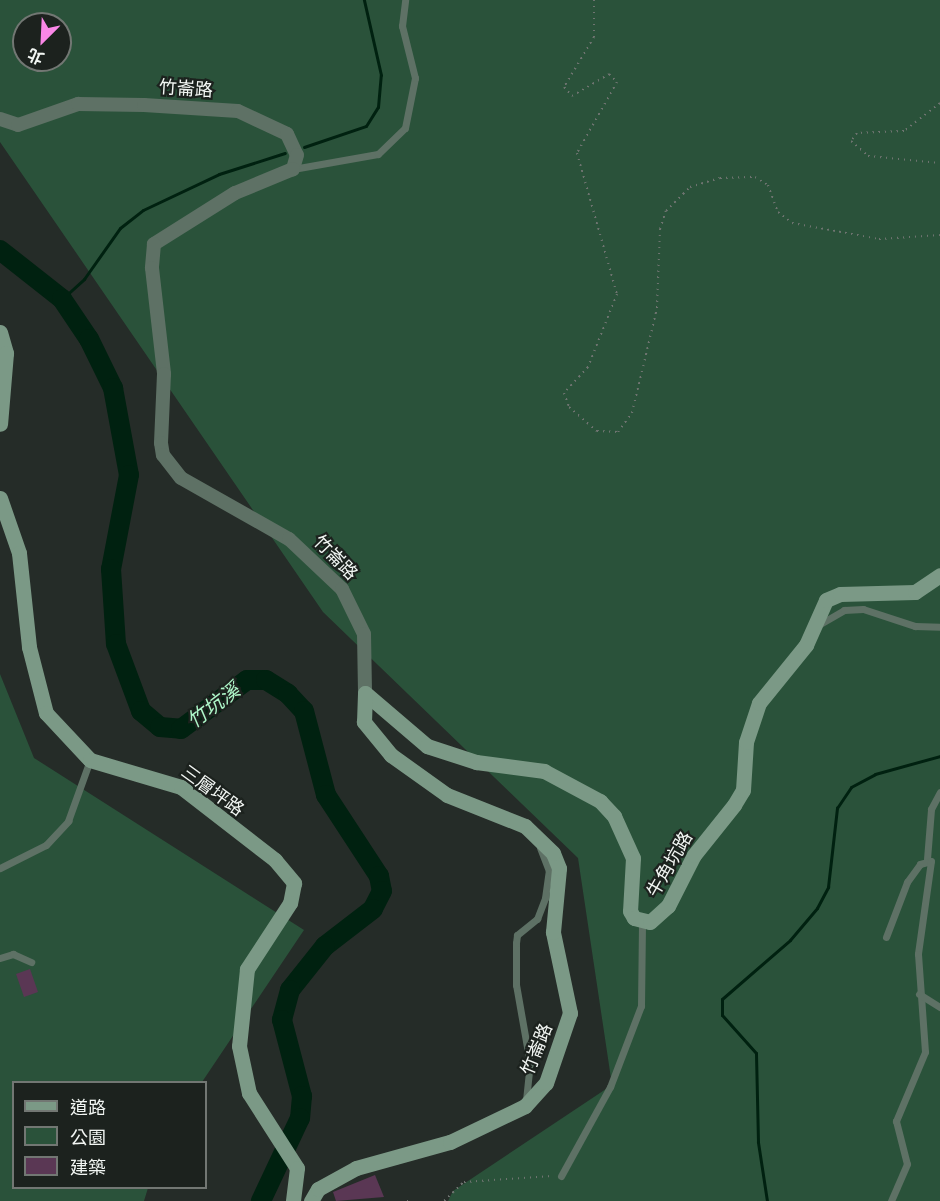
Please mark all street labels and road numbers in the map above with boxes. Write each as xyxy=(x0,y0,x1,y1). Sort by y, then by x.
street label: 竹崙路 xyxy=(158,75,214,101)
street label: 竹崙路 xyxy=(309,530,363,584)
street label: 三層坪路 xyxy=(178,760,248,820)
street label: 牛角坑路 xyxy=(642,827,696,901)
street label: 竹崙路 xyxy=(516,1020,556,1078)

